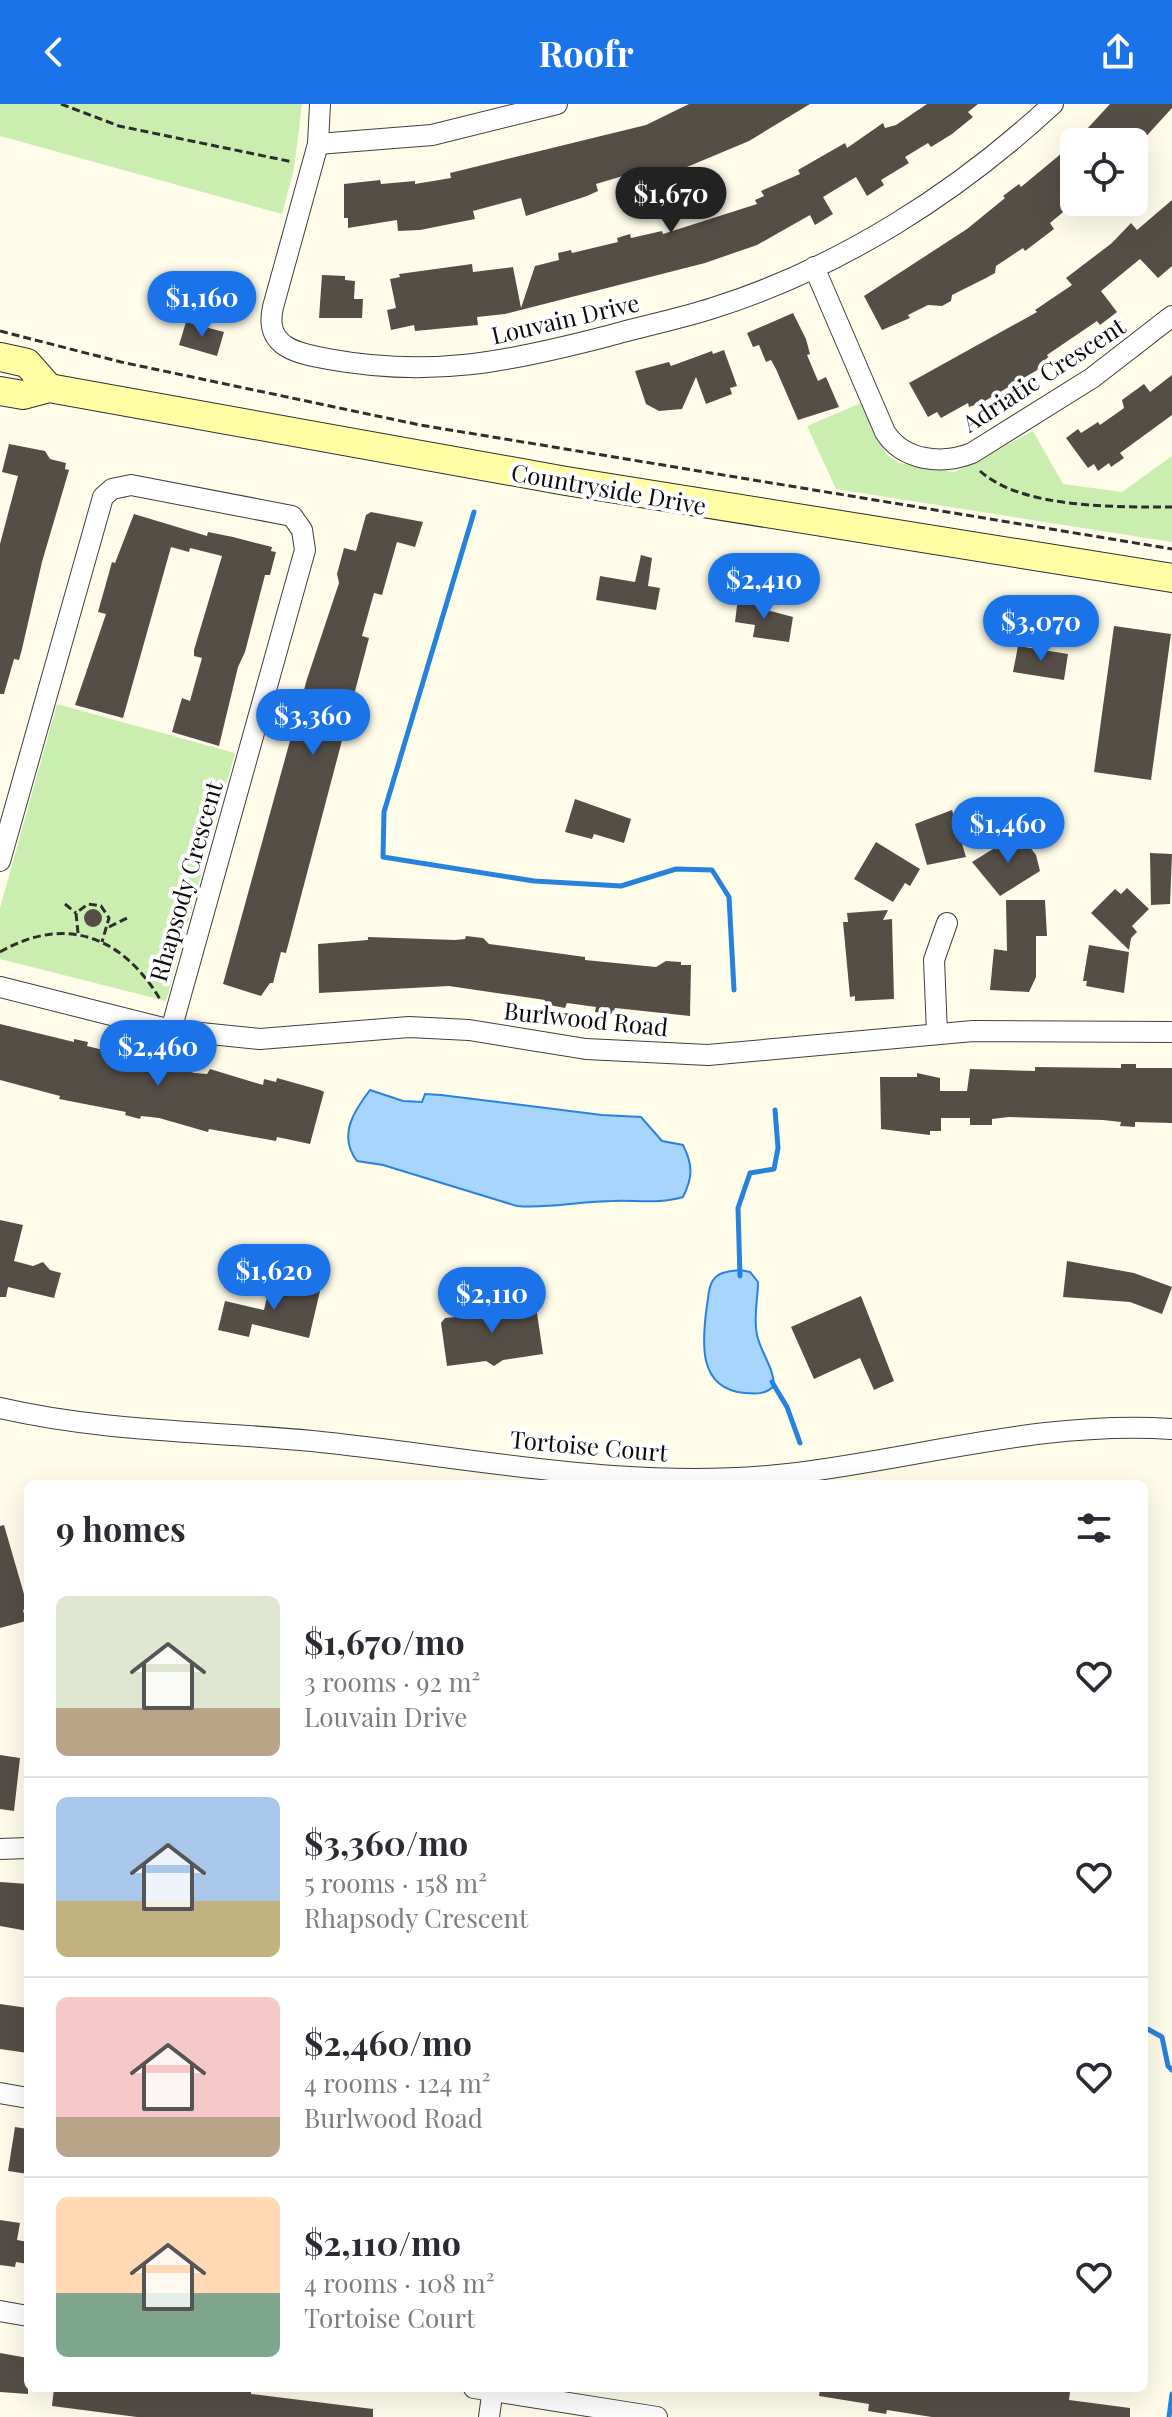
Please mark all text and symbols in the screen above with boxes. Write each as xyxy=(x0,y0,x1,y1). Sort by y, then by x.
text: Roofr xyxy=(538,28,634,76)
icon: back xyxy=(32,30,76,74)
icon: share xyxy=(1096,30,1140,74)
map controls xyxy=(1060,128,1148,216)
button: locate xyxy=(1060,128,1148,216)
pin: $1,670 xyxy=(606,167,736,235)
text: $1,670 xyxy=(633,175,709,210)
pin: $1,160 xyxy=(137,271,267,339)
text: $1,160 xyxy=(165,279,239,314)
street label: Louvain Drive xyxy=(488,285,642,351)
street label: Adriatic Crescent xyxy=(955,309,1131,439)
street label: Countryside Drive xyxy=(509,455,709,521)
pin: $2,410 xyxy=(699,553,829,621)
text: $2,410 xyxy=(726,561,802,596)
pin: $3,070 xyxy=(976,595,1106,663)
text: $3,070 xyxy=(1001,603,1081,638)
pin: $3,360 xyxy=(248,689,378,757)
text: $3,360 xyxy=(274,697,352,732)
street label: Rhapsody Crescent xyxy=(141,777,229,985)
pin: $1,460 xyxy=(943,797,1073,865)
text: $1,460 xyxy=(969,805,1047,840)
street label: Burlwood Road xyxy=(502,993,670,1043)
pin: $2,460 xyxy=(93,1020,223,1088)
text: $2,460 xyxy=(118,1028,198,1063)
pin: $1,620 xyxy=(209,1244,339,1312)
text: $1,620 xyxy=(236,1252,312,1287)
pin: $2,110 xyxy=(427,1267,557,1335)
text: $2,110 xyxy=(456,1275,528,1310)
street label: Tortoise Court xyxy=(509,1422,670,1468)
text: 9 homes xyxy=(56,1505,186,1551)
icon: filters xyxy=(1072,1506,1116,1550)
text: $1,670/mo xyxy=(304,1618,465,1664)
icon: home xyxy=(120,1628,216,1724)
icon: heart xyxy=(1072,1654,1116,1698)
text: 3 rooms · 92 m² xyxy=(304,1664,480,1699)
text: Louvain Drive xyxy=(304,1699,467,1734)
text: $3,360/mo xyxy=(304,1819,468,1865)
icon: home xyxy=(120,1829,216,1925)
icon: heart xyxy=(1072,1855,1116,1899)
text: 5 rooms · 158 m² xyxy=(304,1865,487,1900)
text: Rhapsody Crescent xyxy=(304,1900,528,1935)
text: $2,460/mo xyxy=(304,2019,472,2065)
icon: home xyxy=(120,2029,216,2125)
icon: heart xyxy=(1072,2055,1116,2099)
text: 4 rooms · 124 m² xyxy=(304,2065,491,2100)
text: Burlwood Road xyxy=(304,2100,483,2135)
text: $2,110/mo xyxy=(304,2219,461,2265)
icon: home xyxy=(120,2229,216,2325)
icon: heart xyxy=(1072,2255,1116,2299)
text: 4 rooms · 108 m² xyxy=(304,2265,494,2300)
text: Tortoise Court xyxy=(304,2300,475,2335)

